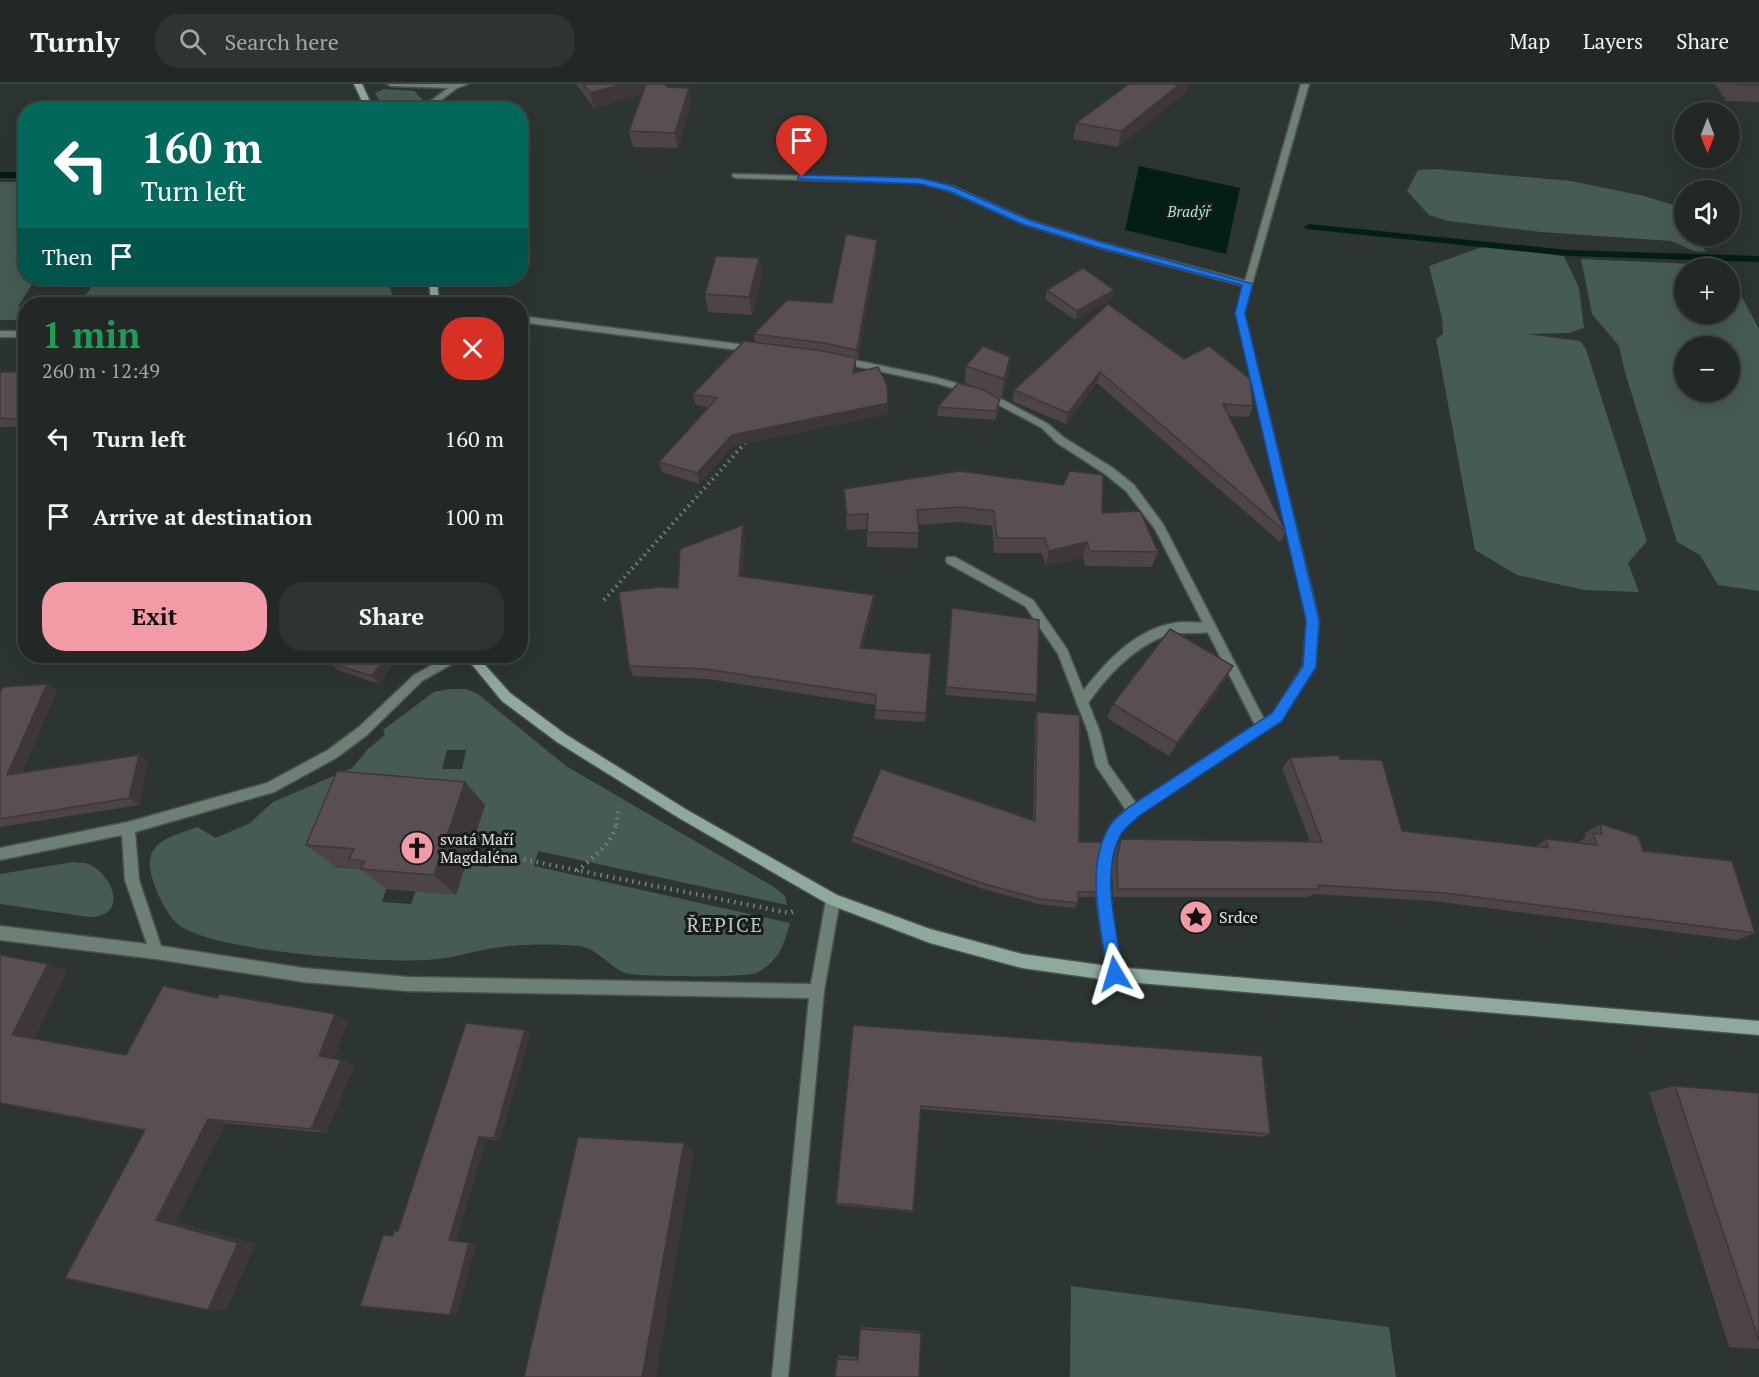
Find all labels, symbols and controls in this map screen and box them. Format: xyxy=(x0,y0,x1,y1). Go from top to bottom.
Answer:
search box xyxy=(155,14,575,68)
text: Turnly xyxy=(30,23,119,60)
icon: search xyxy=(176,25,209,58)
text: Search here xyxy=(224,27,339,56)
text: Map xyxy=(1509,27,1550,55)
text: Layers xyxy=(1583,27,1643,55)
text: Share xyxy=(1676,27,1729,55)
north arrow xyxy=(1674,102,1740,168)
map controls xyxy=(1674,102,1740,402)
pin xyxy=(776,115,827,177)
text: 160 m xyxy=(141,119,262,175)
icon: arrive xyxy=(785,124,818,157)
icon: left xyxy=(42,126,120,204)
text: Turn left xyxy=(141,173,246,209)
button: sound xyxy=(1674,180,1740,246)
water label: Bradýř xyxy=(1166,201,1212,221)
icon: arrive xyxy=(105,240,138,273)
text: Then xyxy=(42,242,93,271)
button: + xyxy=(1674,258,1740,324)
text: 1 min xyxy=(42,311,140,358)
button: close xyxy=(441,317,504,380)
button: − xyxy=(1674,336,1740,402)
text: 260 m · 12:49 xyxy=(42,357,160,384)
icon: left xyxy=(42,422,75,455)
text: Turn left xyxy=(93,424,186,453)
text: 160 m xyxy=(444,424,504,453)
icon: arrive xyxy=(42,500,75,533)
text: Arrive at destination xyxy=(93,502,312,531)
text: 100 m xyxy=(444,502,504,531)
button: Exit xyxy=(42,582,267,651)
button: Share xyxy=(279,582,504,651)
place label: svatá Maří Magdaléna xyxy=(440,828,518,868)
church icon: svatá Maří Magdaléna xyxy=(399,830,435,866)
place icon: Srdce xyxy=(1178,899,1214,935)
place label: Srdce xyxy=(1219,906,1258,928)
district label: ŘEPICE xyxy=(687,911,763,938)
position arrow xyxy=(1083,942,1147,1006)

